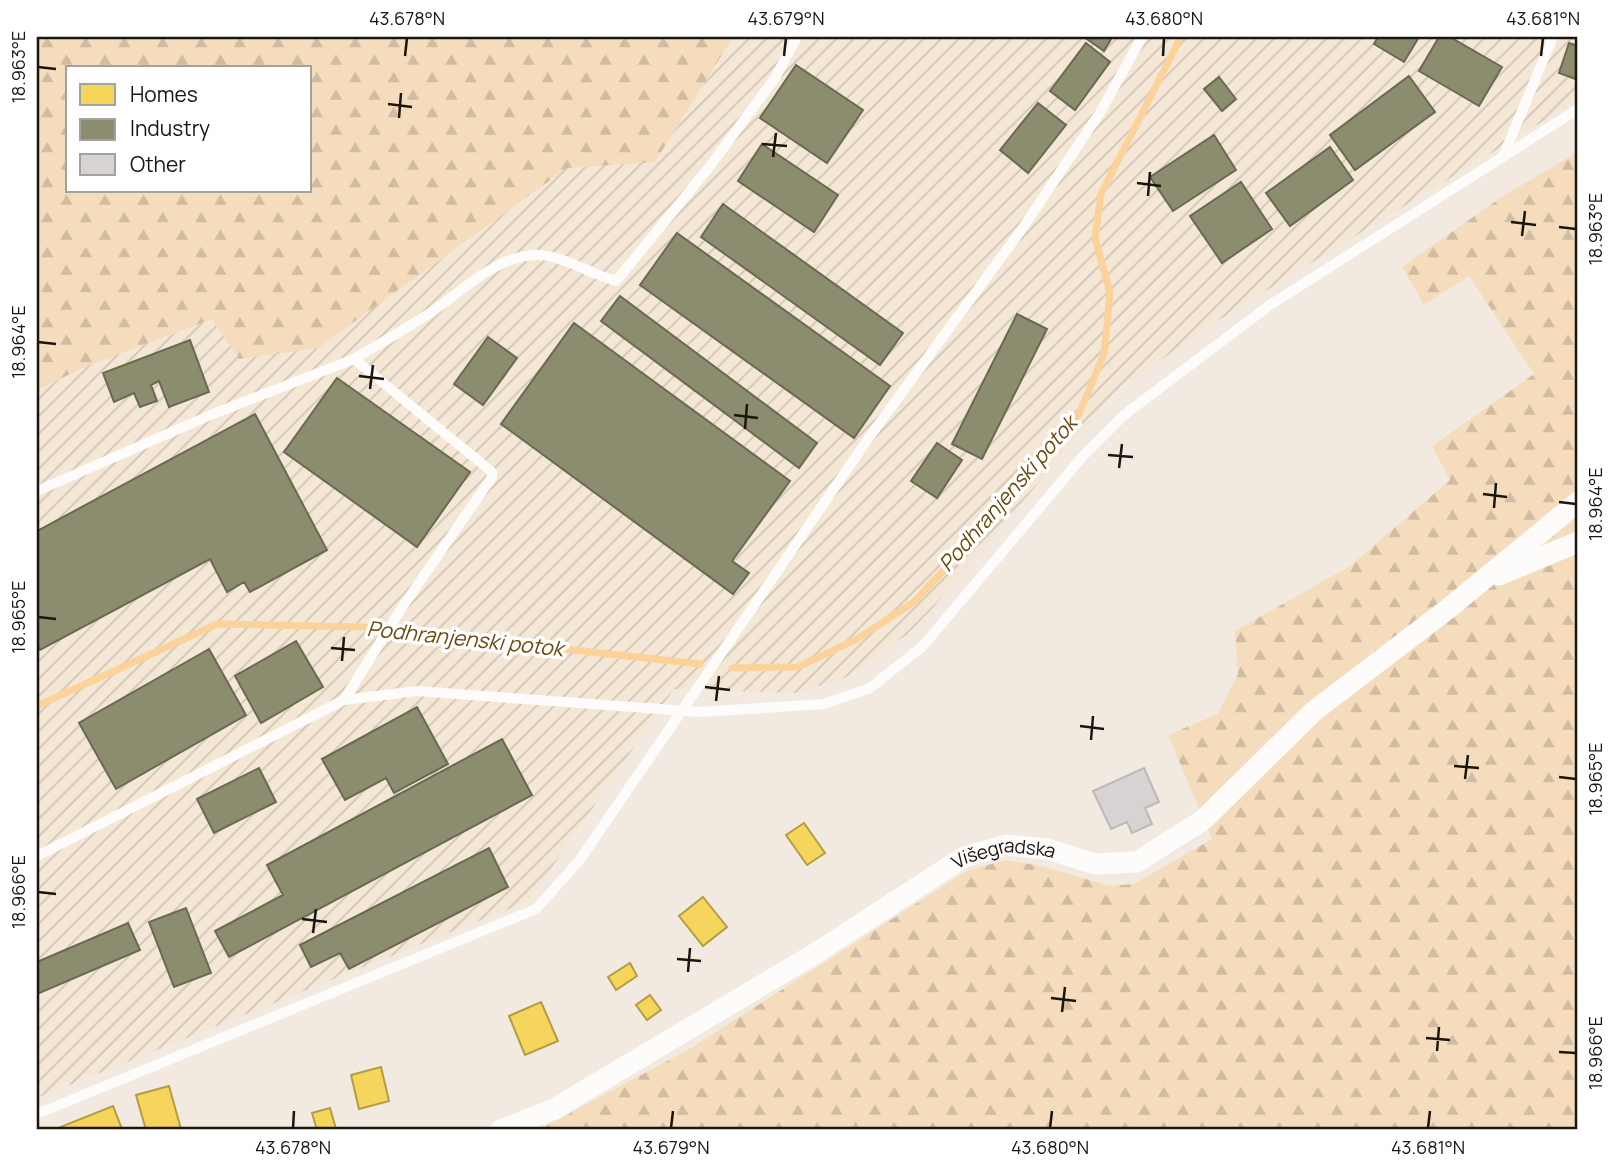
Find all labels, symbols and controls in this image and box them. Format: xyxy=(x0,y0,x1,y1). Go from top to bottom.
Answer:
text: 43.678°N xyxy=(369,6,445,30)
text: 43.679°N xyxy=(748,6,824,30)
text: 43.680°N xyxy=(1125,6,1203,30)
text: 43.681°N xyxy=(1506,6,1580,30)
text: 18.963°E xyxy=(6,31,30,103)
legend xyxy=(66,66,312,192)
text: Homes xyxy=(130,80,198,108)
text: Industry xyxy=(130,114,210,142)
text: Other xyxy=(130,150,186,178)
text: 18.963°E xyxy=(1583,193,1607,265)
text: 18.964°E xyxy=(6,305,30,379)
water label: Podhranjenski potok xyxy=(932,408,1084,577)
text: 18.964°E xyxy=(1583,467,1607,541)
text: 18.965°E xyxy=(6,580,30,654)
water label: Podhranjenski potok xyxy=(366,614,567,663)
text: 18.965°E xyxy=(1583,742,1607,816)
street label: Višegradska xyxy=(946,832,1059,875)
text: 18.966°E xyxy=(6,855,30,929)
text: 18.966°E xyxy=(1583,1016,1607,1090)
text: 43.678°N xyxy=(255,1135,331,1159)
text: 43.679°N xyxy=(633,1135,709,1159)
text: 43.680°N xyxy=(1011,1135,1089,1159)
text: 43.681°N xyxy=(1391,1135,1465,1159)

